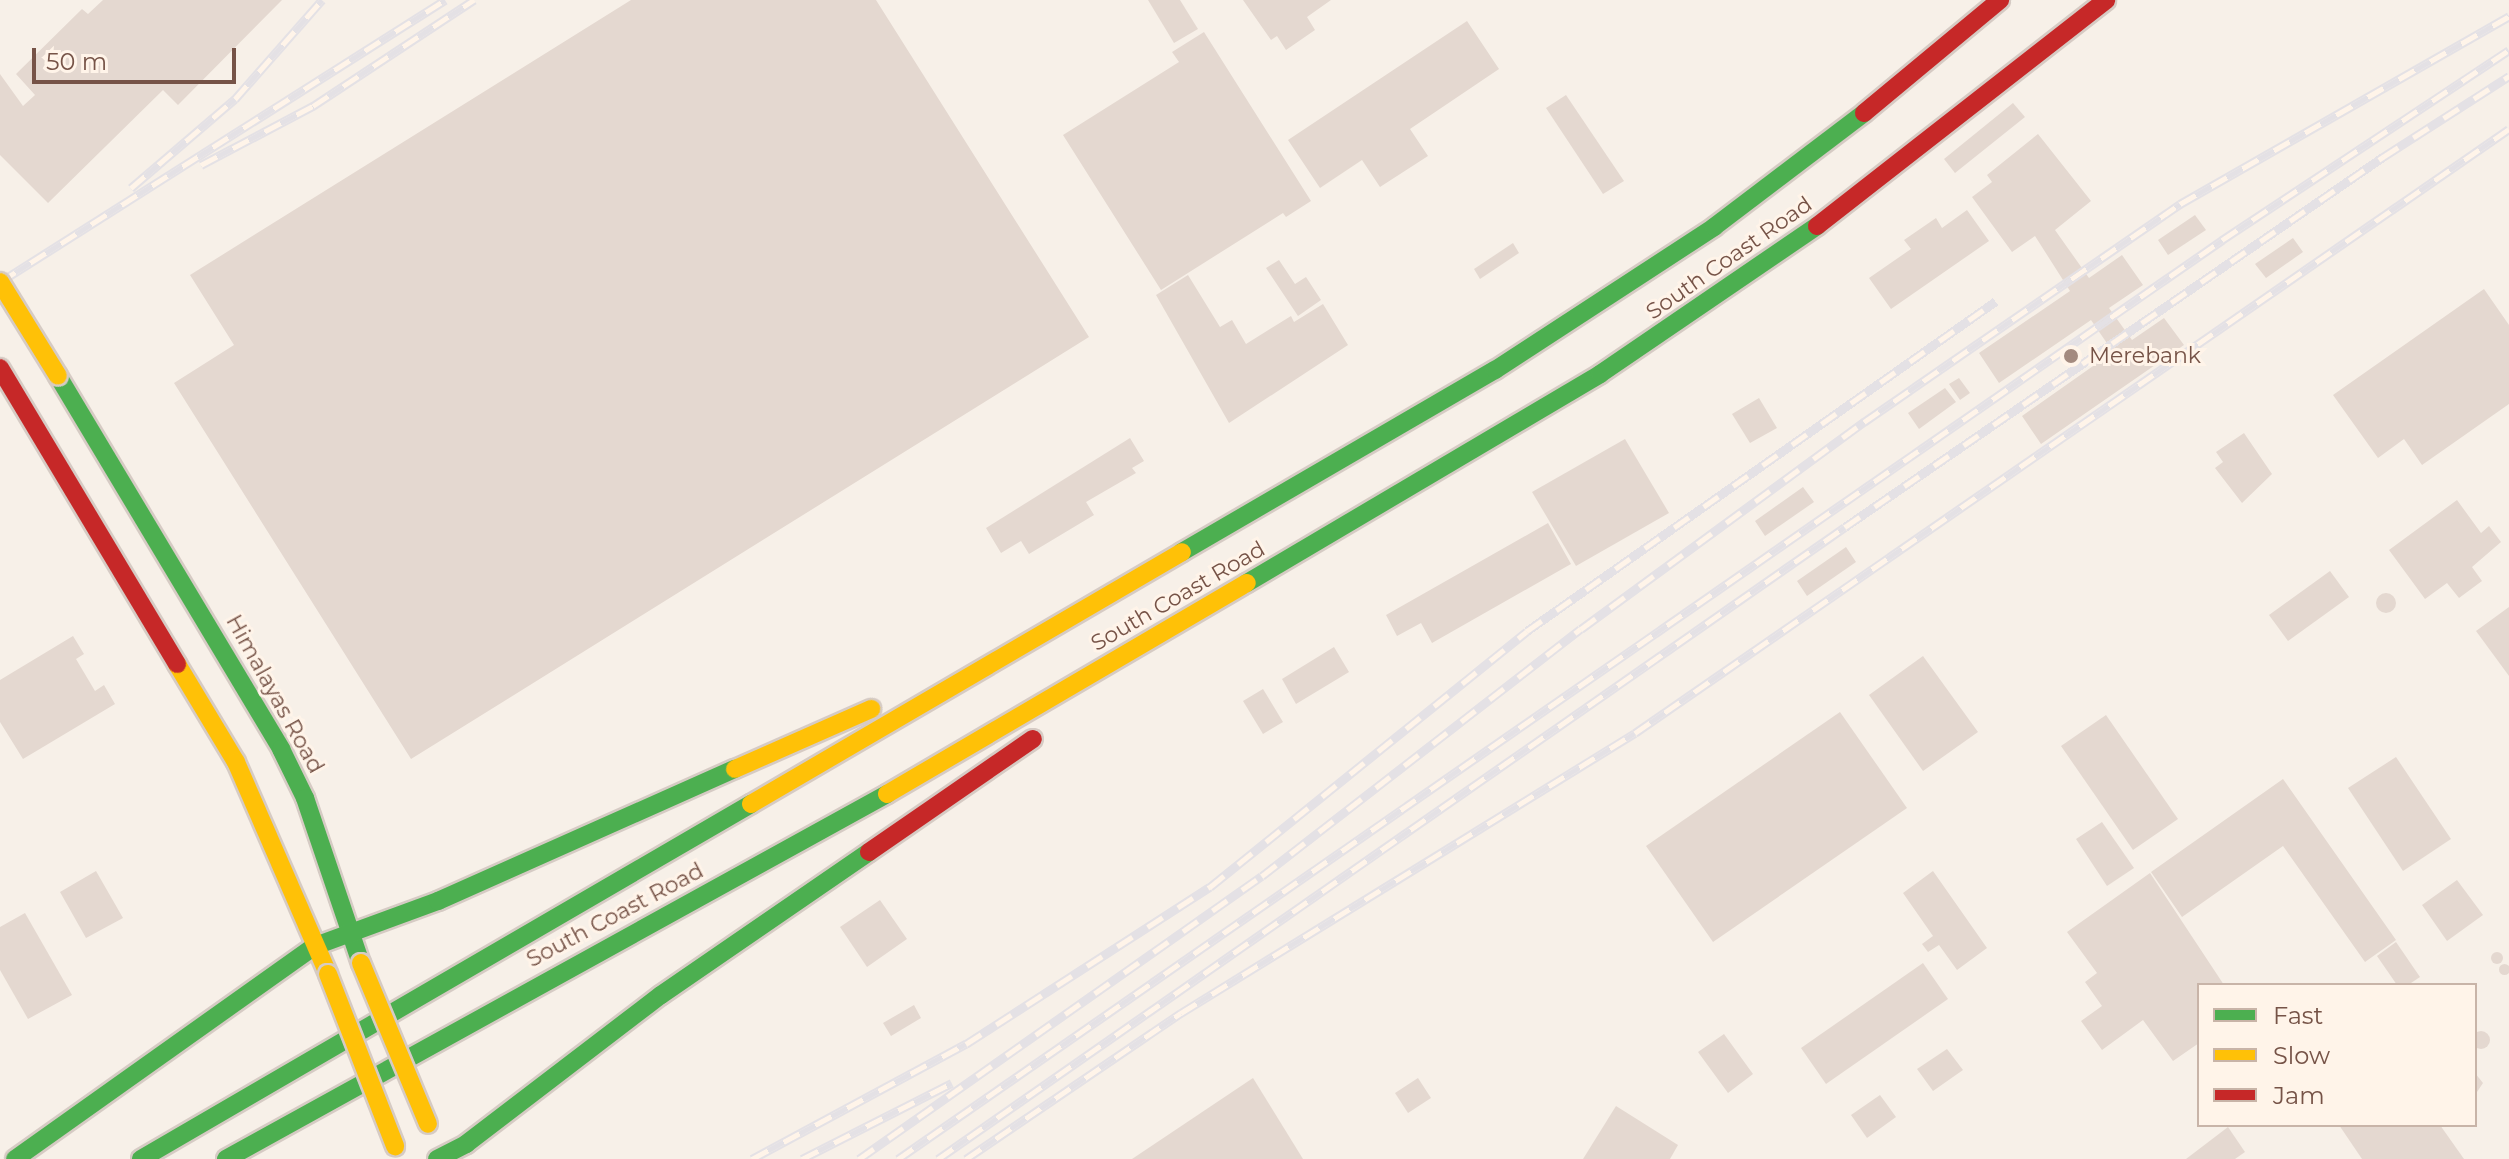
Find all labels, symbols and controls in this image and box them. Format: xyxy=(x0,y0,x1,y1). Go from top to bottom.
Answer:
scale bar xyxy=(36,32,240,82)
text: 50 m xyxy=(46,47,107,76)
street label: South Coast Road xyxy=(1641,191,1817,325)
place label: Merebank xyxy=(2089,343,2201,369)
marker: Merebank xyxy=(2060,345,2082,367)
street label: South Coast Road xyxy=(1086,535,1270,657)
street label: Himalayas Road xyxy=(221,610,329,778)
street label: South Coast Road xyxy=(522,857,708,973)
legend xyxy=(2197,983,2477,1127)
text: Fast xyxy=(2273,1001,2323,1030)
text: Slow xyxy=(2273,1041,2330,1070)
text: Jam xyxy=(2273,1081,2325,1110)

